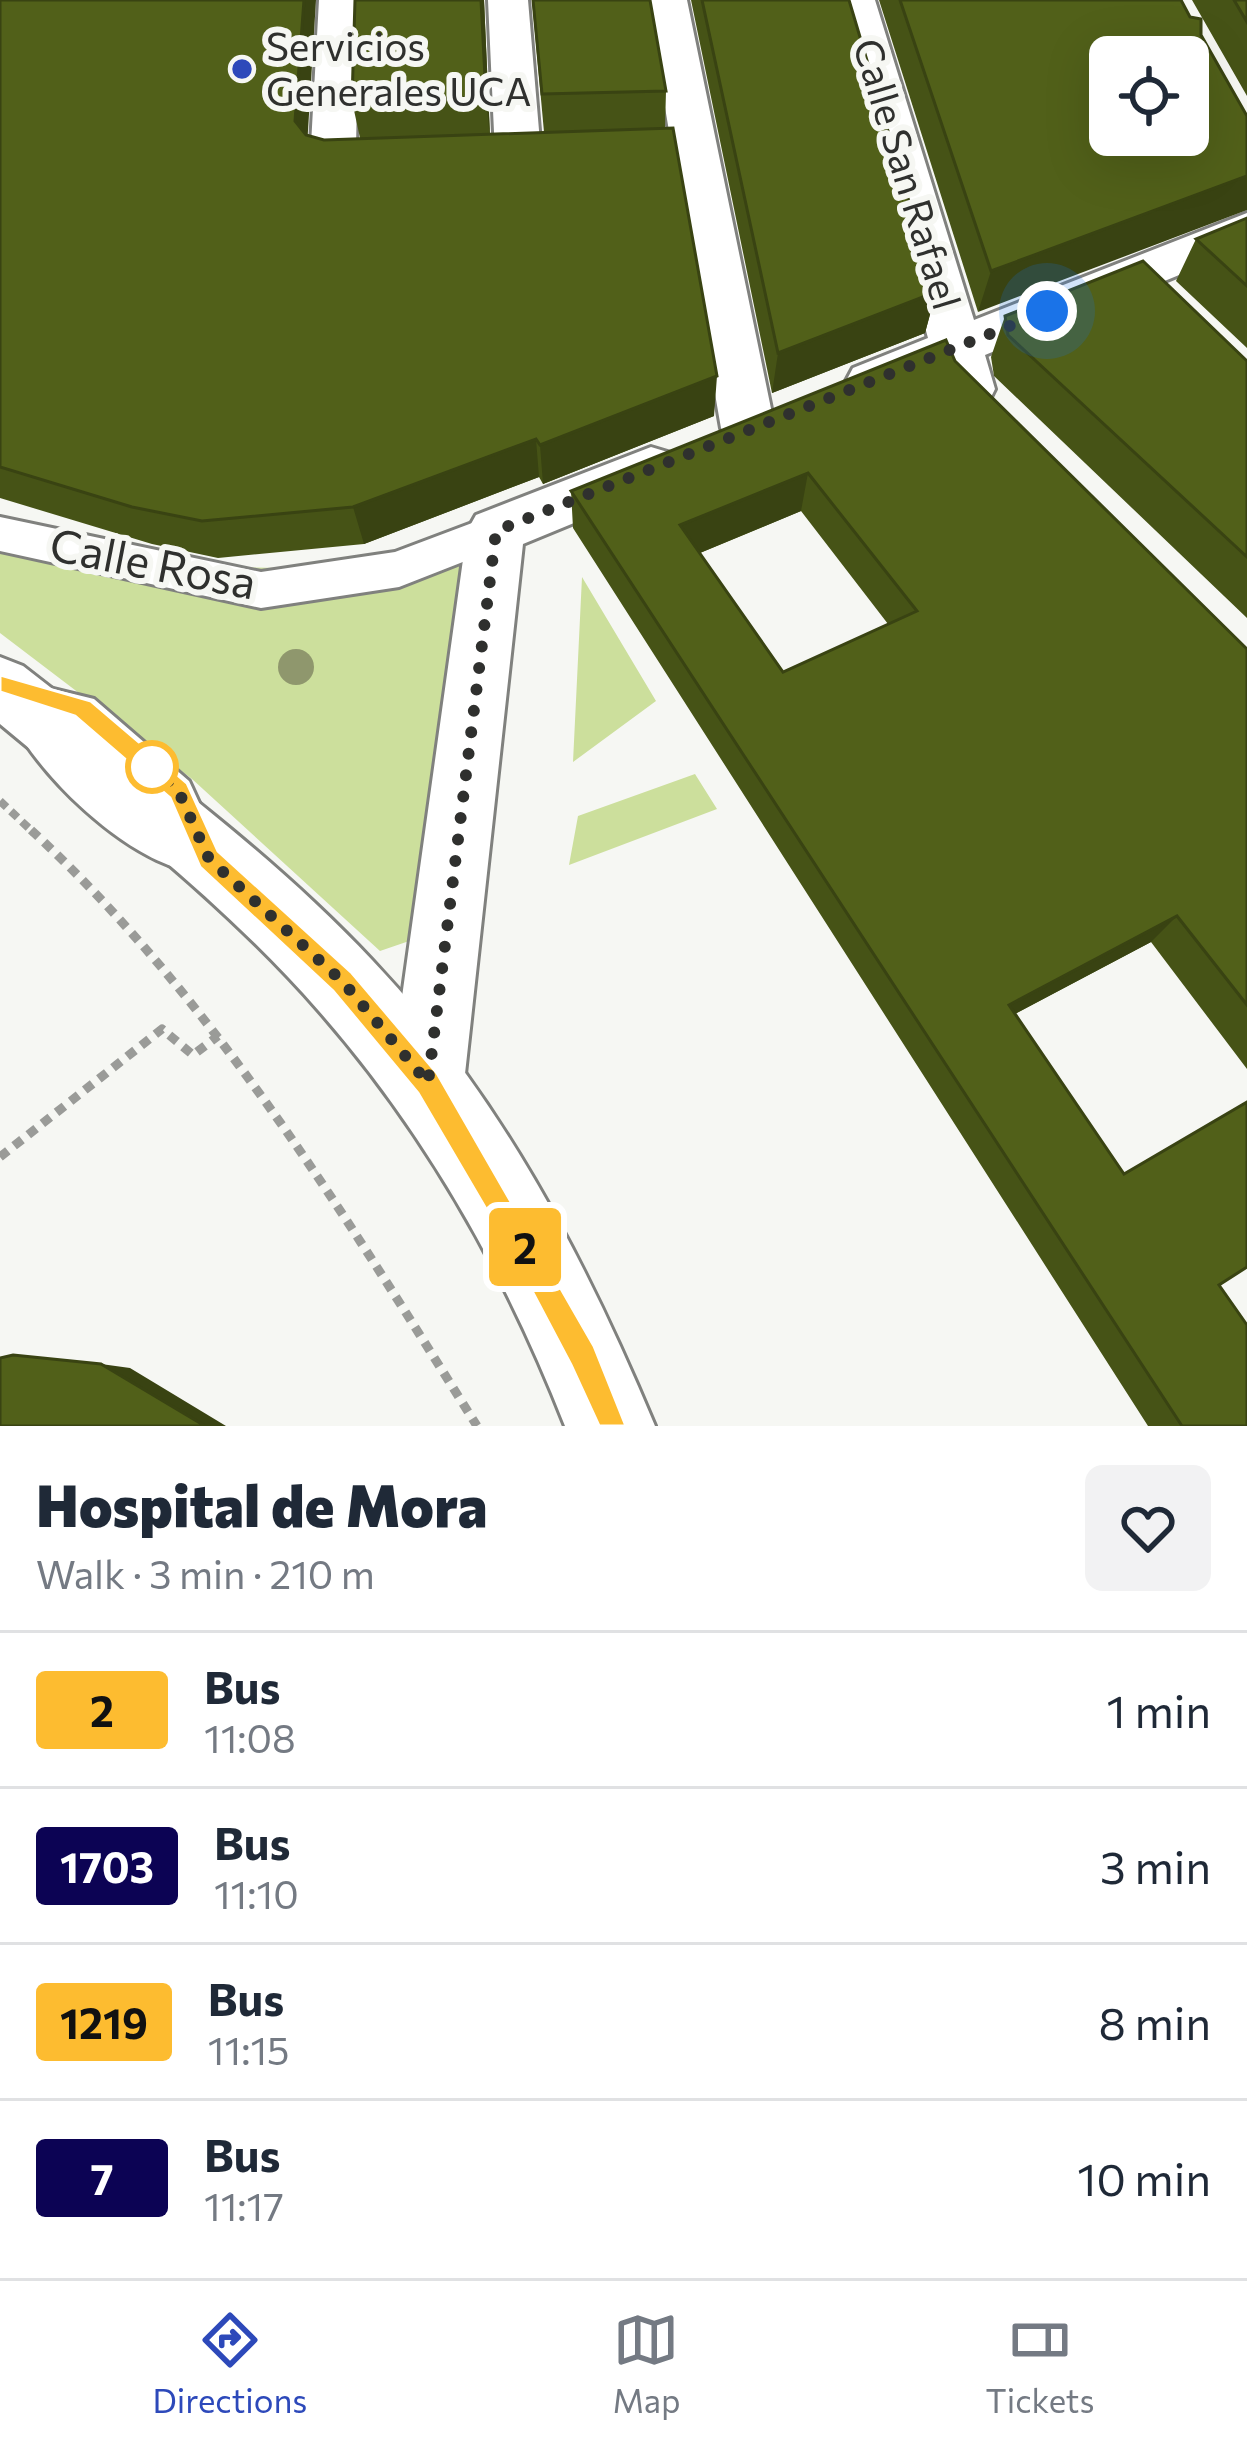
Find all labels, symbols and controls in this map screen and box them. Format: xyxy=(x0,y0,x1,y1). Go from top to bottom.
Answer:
place label: Servicios Generales UCA xyxy=(266,21,531,114)
street label: Calle San Rafael xyxy=(845,32,973,314)
map controls xyxy=(1089,36,1209,156)
button: locate xyxy=(1089,36,1209,156)
marker: Servicios Generales UCA xyxy=(229,56,255,82)
your location xyxy=(1017,281,1077,341)
street label: Calle Rosa xyxy=(46,515,261,608)
unlabelled marker xyxy=(127,742,177,792)
line badge: 2 xyxy=(486,1208,564,1286)
text: 2 xyxy=(513,1221,537,1273)
button: heart xyxy=(1085,1465,1211,1591)
text: Hospital de Mora xyxy=(36,1469,488,1539)
text: Walk · 3 min · 210 m xyxy=(36,1549,375,1597)
text: Bus xyxy=(204,1658,280,1713)
text: 1 min xyxy=(1107,1682,1211,1737)
text: 2 xyxy=(90,1684,114,1736)
text: 11:08 xyxy=(204,1713,296,1761)
text: Bus xyxy=(214,1814,290,1869)
text: 3 min xyxy=(1100,1838,1211,1893)
text: 1703 xyxy=(60,1840,154,1892)
text: 11:10 xyxy=(214,1869,299,1917)
text: Bus xyxy=(208,1970,284,2025)
text: 8 min xyxy=(1098,1994,1211,2049)
text: 1219 xyxy=(60,1996,148,2048)
text: 11:15 xyxy=(208,2025,289,2073)
text: Bus xyxy=(204,2126,280,2181)
text: 10 min xyxy=(1077,2150,1211,2205)
text: 7 xyxy=(90,2152,114,2204)
text: 11:17 xyxy=(204,2181,284,2229)
tab: Directions xyxy=(153,2307,307,2420)
tab: Map xyxy=(612,2307,680,2420)
tab: Tickets xyxy=(986,2307,1094,2420)

